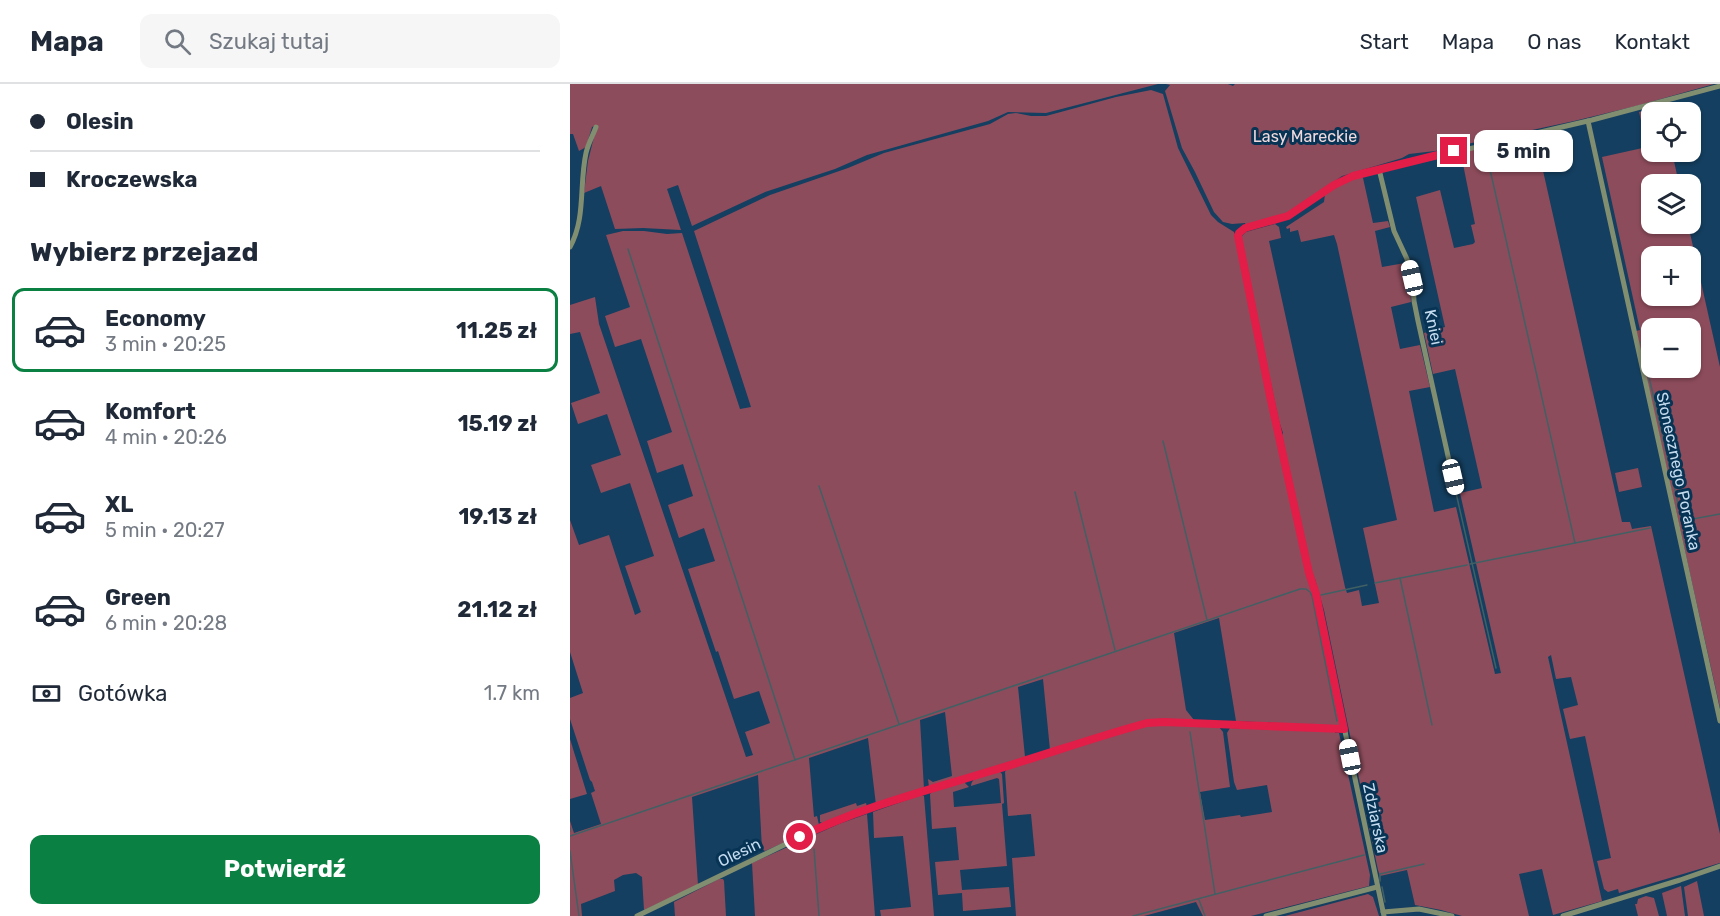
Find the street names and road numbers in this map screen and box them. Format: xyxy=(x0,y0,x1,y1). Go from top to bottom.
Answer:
street label: Kniei xyxy=(1420,308,1447,347)
street label: Słonecznego Poranka xyxy=(1652,390,1705,552)
street label: Zdziarska xyxy=(1359,781,1392,855)
street label: Olesin xyxy=(715,834,764,871)

